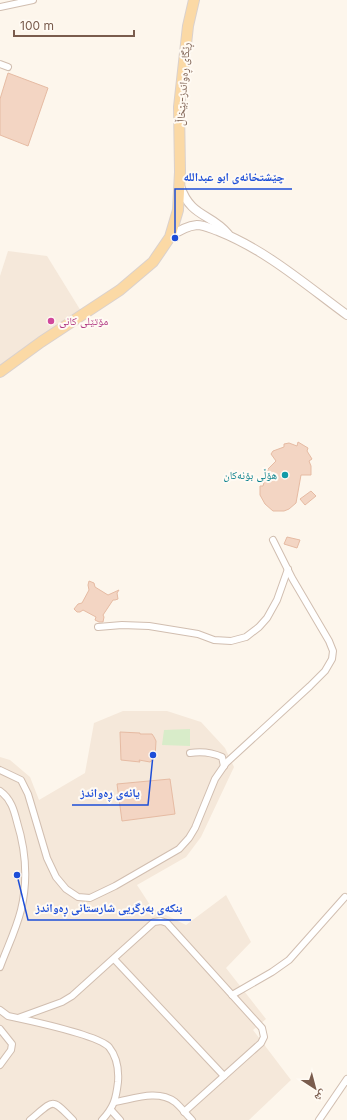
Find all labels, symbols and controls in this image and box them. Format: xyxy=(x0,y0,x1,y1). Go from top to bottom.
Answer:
scale bar xyxy=(14,12,134,38)
text: 100 m xyxy=(20,18,54,33)
street label: ڕێگای ڕەواندز-بێخاڵ xyxy=(173,42,195,126)
callout: چێشتخانەی ابو عبدالله xyxy=(175,165,292,189)
text: چێشتخانەی ابو عبدالله xyxy=(184,169,285,185)
place label: مۆتێلی کانی xyxy=(59,314,108,328)
marker: مۆتێلی کانی xyxy=(46,316,56,326)
place label: هۆڵی بۆنەکان xyxy=(223,468,277,482)
marker: هۆڵی بۆنەکان xyxy=(280,470,290,480)
callout: یانەی ڕەواندز xyxy=(72,781,148,805)
text: یانەی ڕەواندز xyxy=(79,785,140,802)
callout: بنکەی بەرگریی شارستانی ڕەواندز xyxy=(28,896,191,920)
text: بنکەی بەرگریی شارستانی ڕەواندز xyxy=(35,900,182,917)
north arrow xyxy=(295,1068,335,1108)
text: ش xyxy=(311,1086,330,1105)

